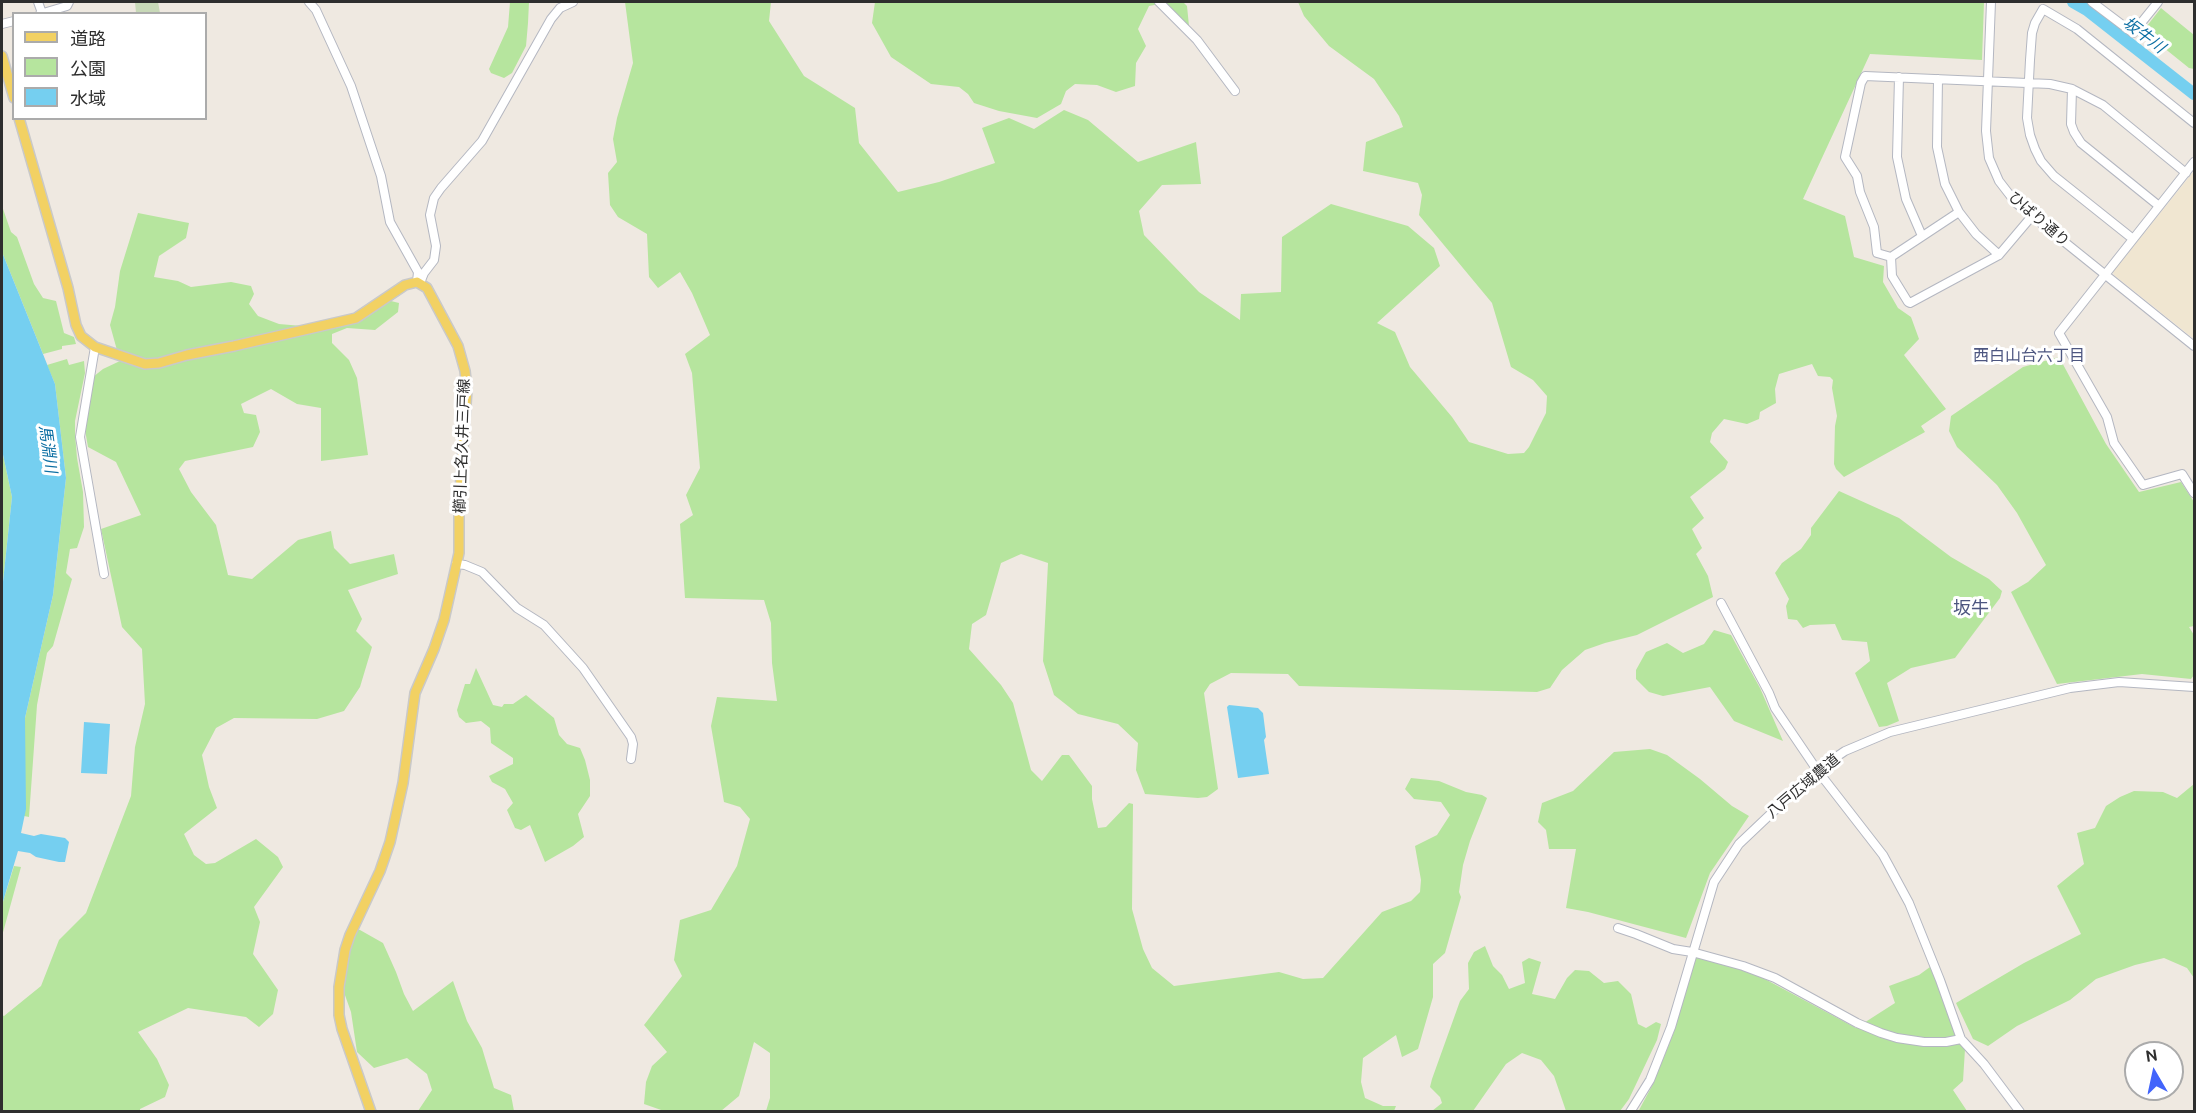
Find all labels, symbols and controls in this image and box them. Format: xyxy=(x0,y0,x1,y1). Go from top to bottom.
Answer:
legend xyxy=(12,12,207,120)
water label: 坂牛川 xyxy=(2119,13,2169,57)
text: 道路 xyxy=(70,28,106,48)
text: 公園 xyxy=(70,58,106,78)
text: 水域 xyxy=(70,88,106,108)
street label: ひばり通り xyxy=(2005,188,2073,250)
district label: 西白山台六丁目 xyxy=(1973,346,2085,366)
street label: 櫛引上名久井三戸線 xyxy=(451,378,473,514)
water label: 馬淵川 xyxy=(35,424,61,474)
district label: 坂牛 xyxy=(1953,597,1989,619)
street label: 八戸広域農道 xyxy=(1763,750,1843,822)
north arrow xyxy=(2124,1041,2184,1101)
text: N xyxy=(2144,1045,2159,1065)

